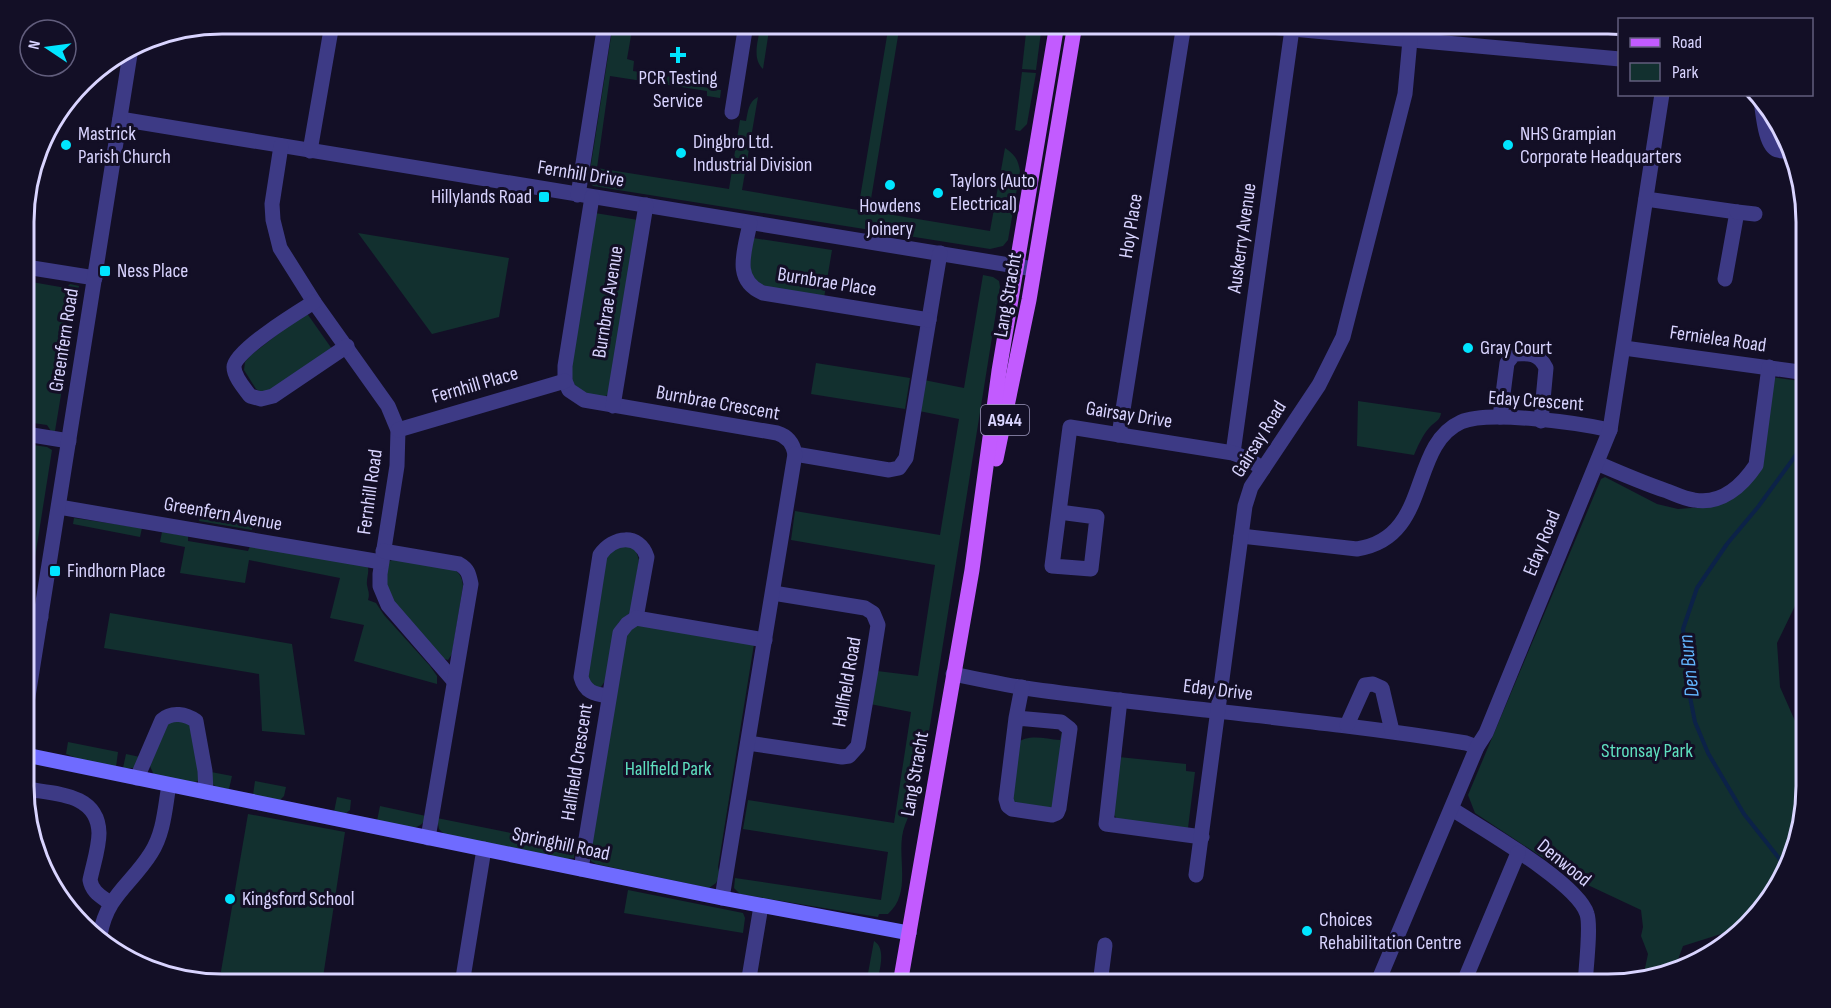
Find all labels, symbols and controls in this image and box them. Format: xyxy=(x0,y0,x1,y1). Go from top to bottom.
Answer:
north arrow xyxy=(18,18,78,78)
legend xyxy=(1618,18,1813,96)
text: Road xyxy=(1672,32,1702,53)
text: N xyxy=(25,39,45,51)
marker: PCR Testing Service xyxy=(669,46,687,64)
text: Park xyxy=(1672,62,1698,83)
place label: PCR Testing Service xyxy=(639,66,717,113)
place label: Mastrick Parish Church xyxy=(78,122,171,169)
place label: NHS Grampian Corporate Headquarters xyxy=(1520,122,1682,169)
place label: Dingbro Ltd. Industrial Division xyxy=(693,130,812,177)
marker: Mastrick Parish Church xyxy=(59,138,73,152)
marker: NHS Grampian Corporate Headquarters xyxy=(1501,138,1515,152)
marker: Dingbro Ltd. Industrial Division xyxy=(674,146,688,160)
street label: Fernhill Drive xyxy=(536,155,626,193)
place label: Taylors (Auto Electrical) xyxy=(950,169,1035,216)
marker: Howdens Joinery xyxy=(883,178,897,192)
street label: Auskerry Avenue xyxy=(1222,181,1262,296)
place label: Hillylands Road xyxy=(431,185,532,209)
marker: Taylors (Auto Electrical) xyxy=(931,186,945,200)
marker: Hillylands Road xyxy=(537,190,551,204)
street label: Hoy Place xyxy=(1114,192,1148,260)
place label: Howdens Joinery xyxy=(859,194,921,241)
street label: Burnbrae Avenue xyxy=(587,244,629,360)
street label: Lang Stracht xyxy=(989,251,1027,339)
place label: Ness Place xyxy=(117,259,188,283)
street label: Burnbrae Place xyxy=(776,262,878,302)
marker: Ness Place xyxy=(98,264,112,278)
street label: Greenfern Road xyxy=(44,287,84,393)
street label: Fernielea Road xyxy=(1668,320,1768,358)
place label: Gray Court xyxy=(1480,336,1552,360)
marker: Gray Court xyxy=(1461,341,1475,355)
street label: Fernhill Place xyxy=(429,361,521,409)
street label: Burnbrae Crescent xyxy=(654,380,782,426)
street label: Eday Crescent xyxy=(1487,386,1585,416)
street label: Gairsay Drive xyxy=(1084,396,1174,434)
street label: Gairsay Road xyxy=(1226,396,1292,482)
road number: A944 xyxy=(981,405,1029,435)
street label: Fernhill Road xyxy=(352,448,388,536)
street label: Greenfern Avenue xyxy=(162,492,284,536)
street label: Eday Road xyxy=(1518,507,1566,579)
place label: Findhorn Place xyxy=(67,559,166,583)
marker: Findhorn Place xyxy=(48,564,62,578)
water label: Den Burn xyxy=(1673,633,1705,699)
street label: Hallfield Road xyxy=(827,635,867,729)
street label: Eday Drive xyxy=(1182,674,1254,706)
street label: Hallfield Crescent xyxy=(556,702,598,822)
street label: Lang Stracht xyxy=(896,730,934,818)
park label: Stronsay Park xyxy=(1601,739,1693,763)
park label: Hallfield Park xyxy=(625,757,712,781)
street label: Springhill Road xyxy=(510,822,612,866)
street label: Denwood xyxy=(1532,834,1596,892)
place label: Kingsford School xyxy=(242,887,355,911)
marker: Kingsford School xyxy=(223,892,237,906)
place label: Choices Rehabilitation Centre xyxy=(1319,908,1462,955)
marker: Choices Rehabilitation Centre xyxy=(1300,924,1314,938)

